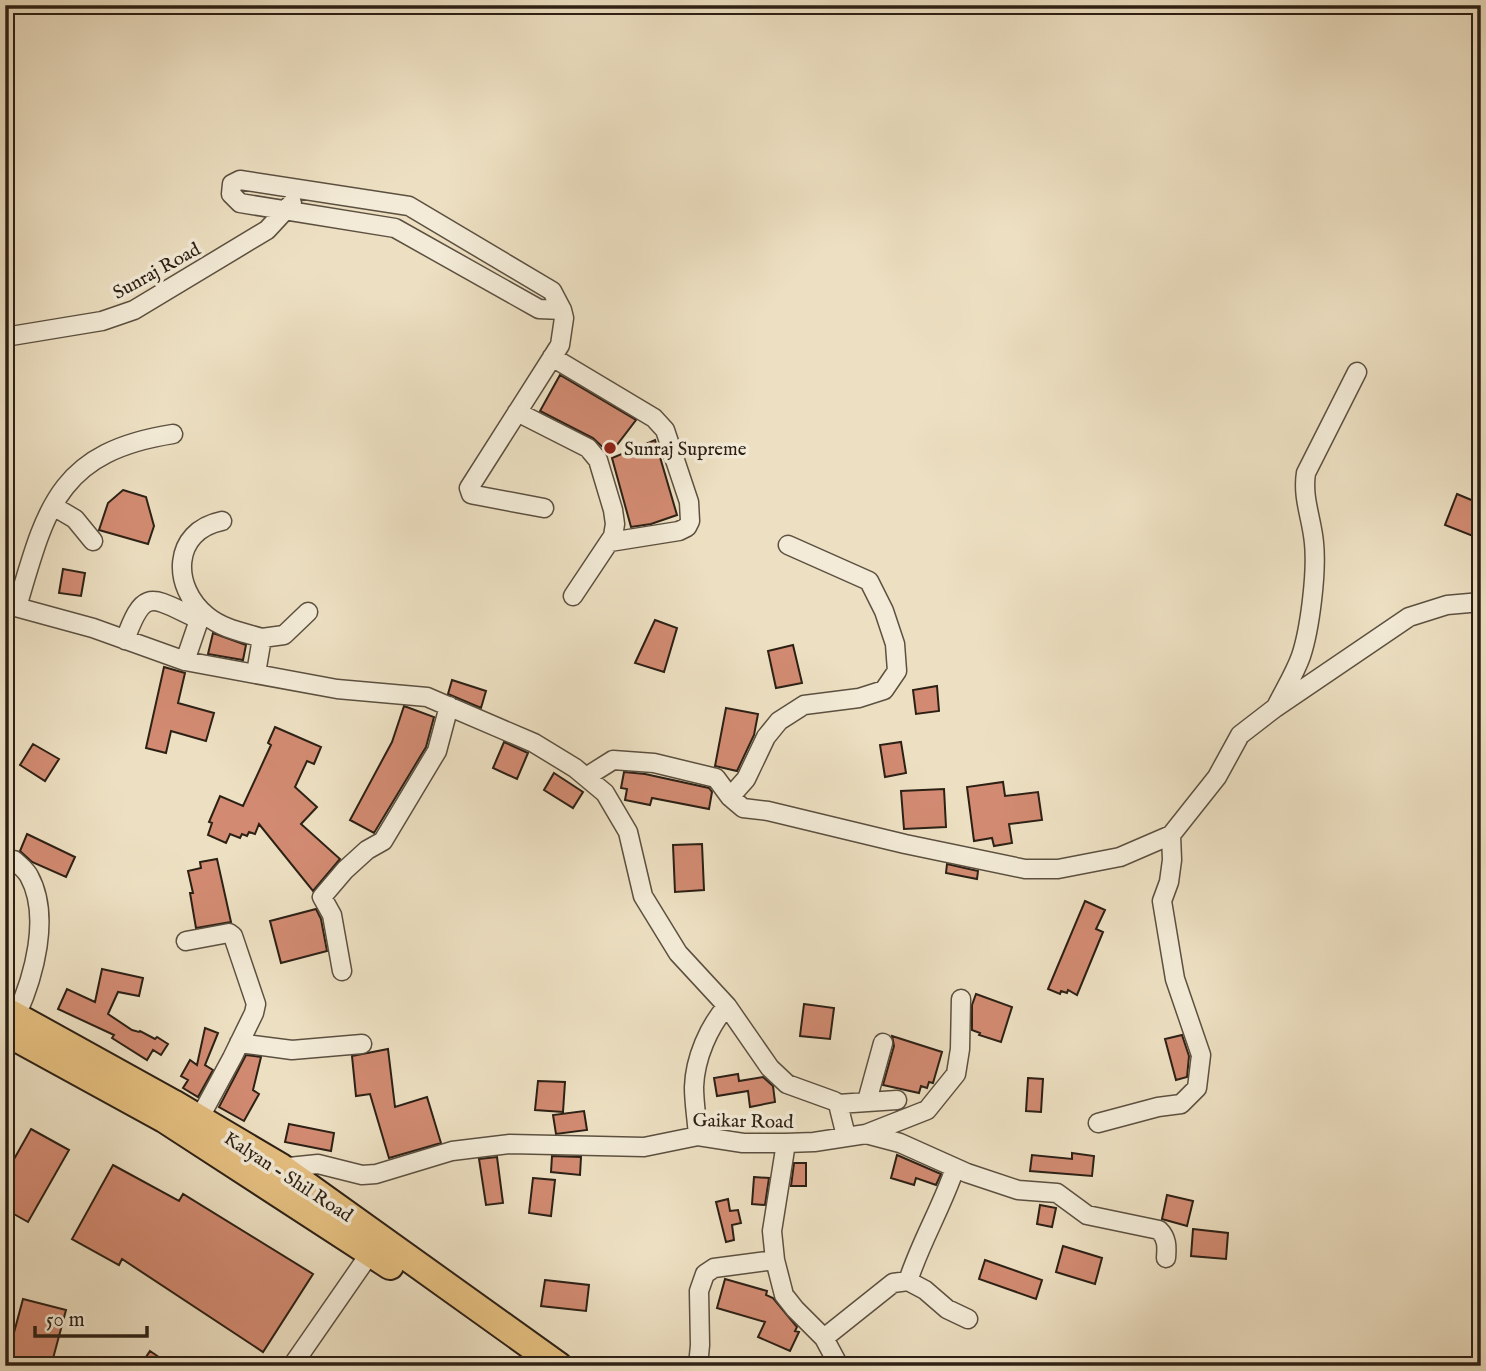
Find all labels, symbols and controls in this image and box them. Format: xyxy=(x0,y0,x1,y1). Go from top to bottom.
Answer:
street label: Sunraj Road xyxy=(109,237,206,306)
place label: Sunraj Supreme xyxy=(624,438,747,462)
marker: Sunraj Supreme xyxy=(602,440,618,456)
street label: Gaikar Road xyxy=(692,1109,794,1135)
street label: Kalyan - Shil Road xyxy=(219,1127,358,1229)
scale bar xyxy=(35,1294,147,1338)
text: 50 m xyxy=(46,1307,85,1334)

